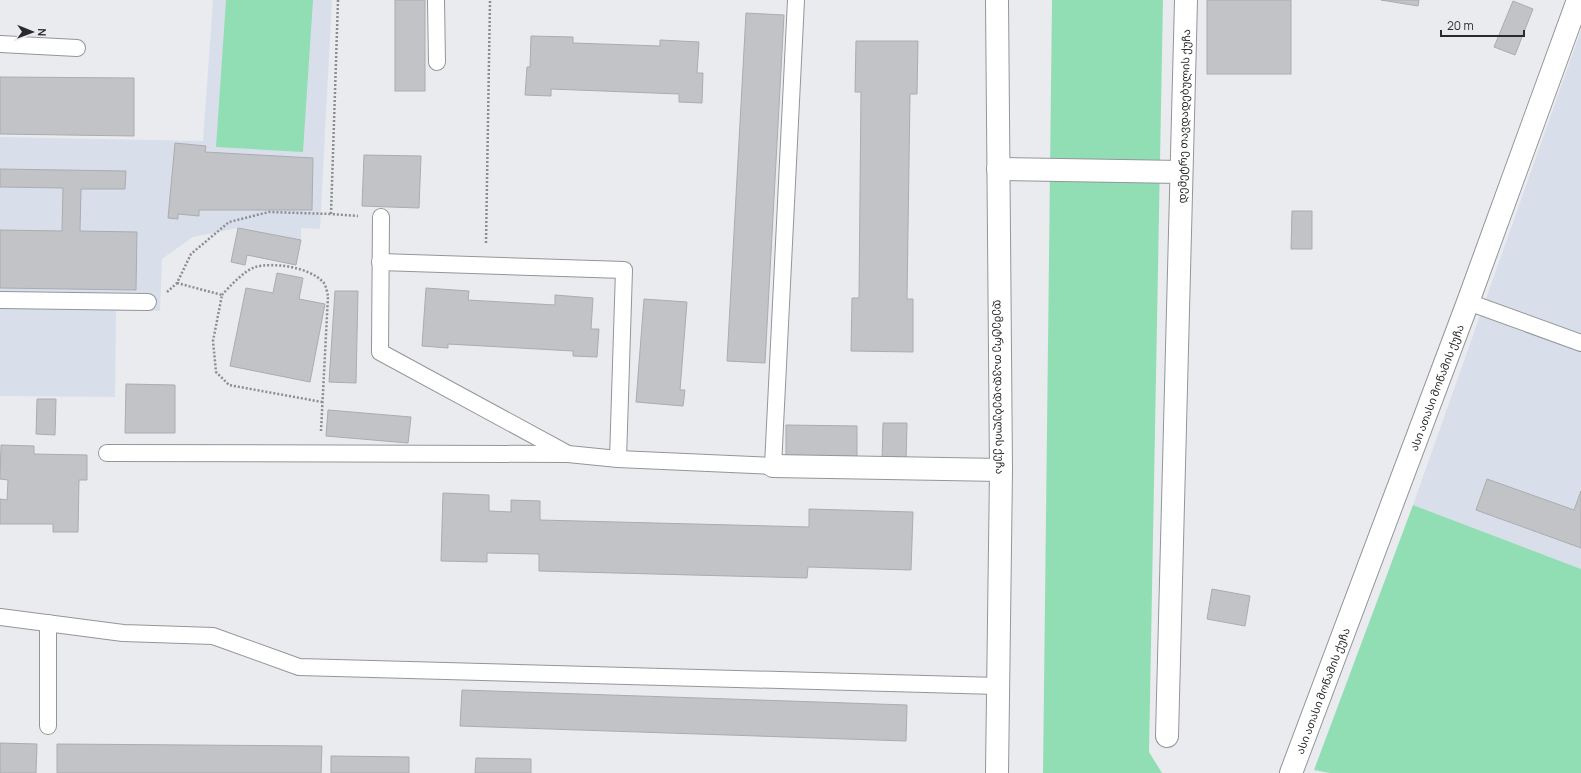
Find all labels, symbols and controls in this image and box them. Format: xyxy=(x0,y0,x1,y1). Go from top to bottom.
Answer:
north arrow xyxy=(12,12,52,52)
scale bar xyxy=(1441,12,1524,38)
text: 20 m xyxy=(1447,17,1474,34)
text: N xyxy=(35,28,50,36)
street label: დემეტრე თავდადებულის ქუჩა xyxy=(1173,29,1193,204)
street label: დემეტრე თავდადებულის ქუჩა xyxy=(992,300,1009,474)
street label: ასი ათასი მოწამის ქუჩა xyxy=(1405,322,1467,453)
street label: ასი ათასი მოწამის ქუჩა xyxy=(1291,625,1353,756)

